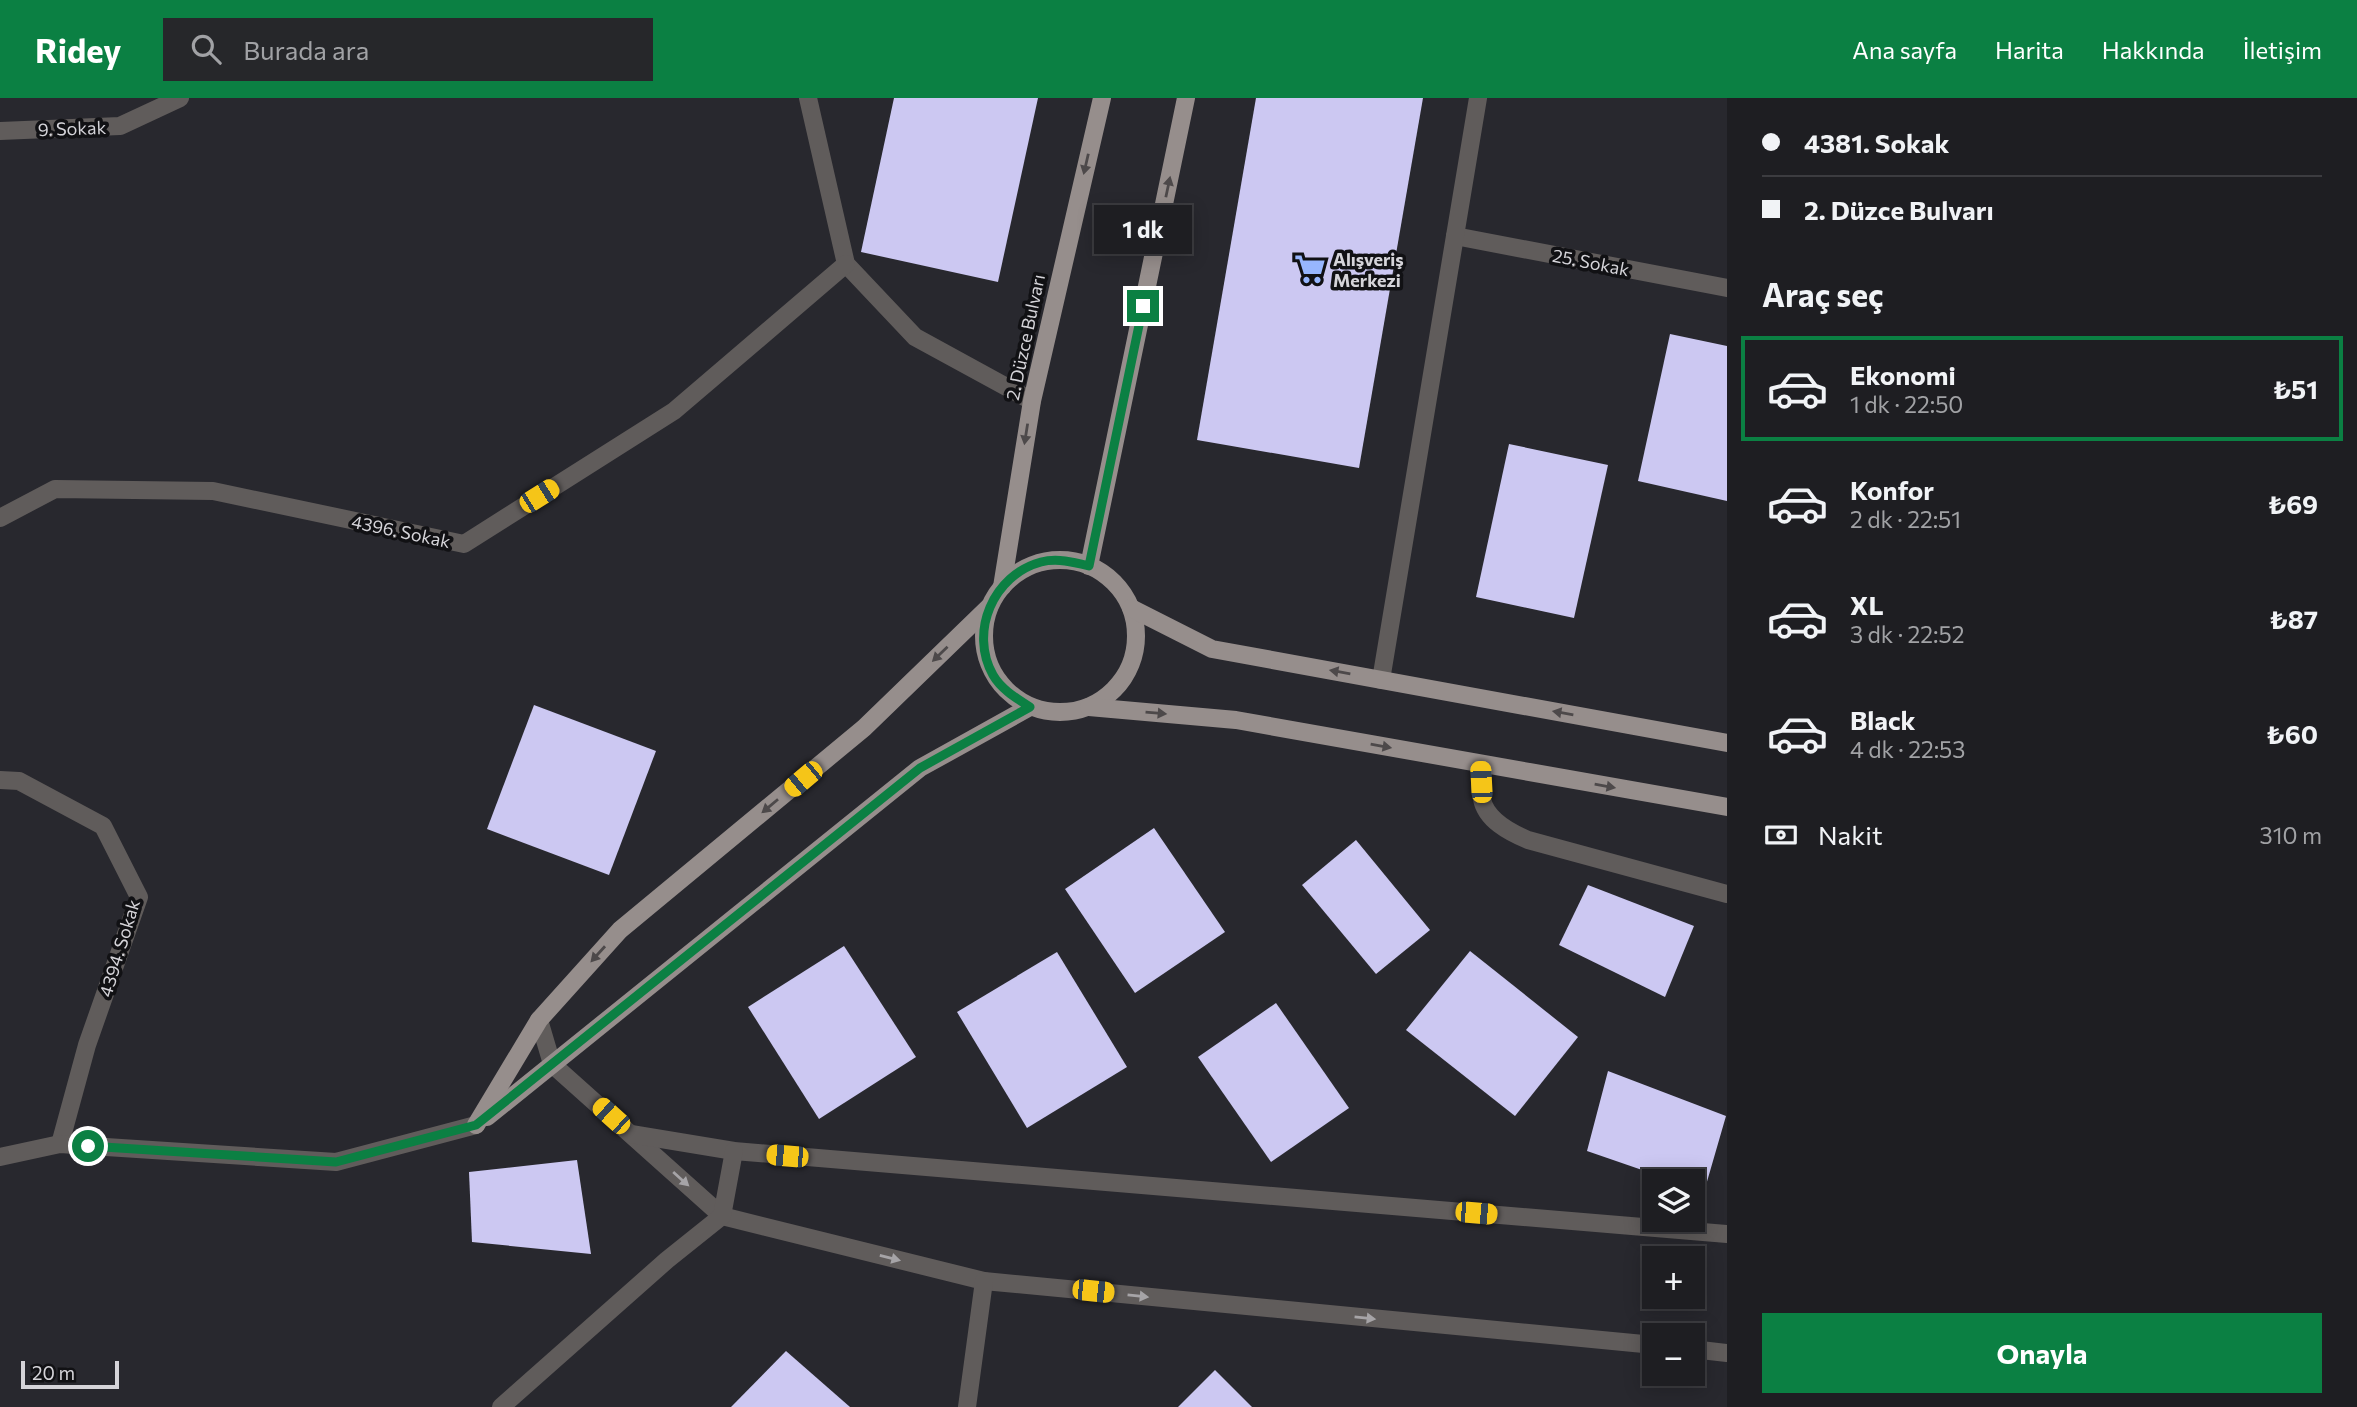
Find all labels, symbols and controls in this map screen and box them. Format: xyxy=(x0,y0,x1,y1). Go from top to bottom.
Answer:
search box xyxy=(163,18,653,81)
text: Ridey xyxy=(35,29,121,70)
icon: search xyxy=(187,30,225,68)
text: Burada ara xyxy=(243,34,369,65)
text: Ana sayfa xyxy=(1852,35,1957,64)
text: Harita xyxy=(1995,35,2064,64)
text: Hakkında xyxy=(2102,35,2205,64)
text: İletişim xyxy=(2243,35,2322,64)
street label: 9. Sokak xyxy=(37,116,107,140)
text: 4381. Sokak xyxy=(1804,127,1949,158)
one-way arrow xyxy=(1081,154,1092,176)
one-way arrow xyxy=(1162,176,1173,198)
text: 2. Düzce Bulvarı xyxy=(1804,194,1994,225)
callout: 1 dk xyxy=(1094,204,1192,254)
text: 1 dk xyxy=(1122,215,1164,243)
street label: 25. Sokak xyxy=(1551,244,1632,280)
place label: Alışveriş Merkezi xyxy=(1333,248,1404,291)
supermarket icon: Alışveriş Merkezi xyxy=(1293,252,1327,286)
street label: 2. Düzce Bulvarı xyxy=(1001,272,1049,402)
text: Araç seç xyxy=(1762,274,1884,314)
route end xyxy=(1127,290,1159,322)
icon: car xyxy=(1766,357,1829,420)
text: Ekonomi xyxy=(1850,359,1956,390)
text: ₺51 xyxy=(2273,373,2318,404)
text: 1 dk · 22:50 xyxy=(1850,390,1963,418)
one-way arrow xyxy=(1020,423,1031,445)
icon: car xyxy=(1766,472,1829,535)
text: Konfor xyxy=(1850,474,1934,505)
car xyxy=(516,476,563,516)
text: ₺69 xyxy=(2268,488,2318,519)
text: 2 dk · 22:51 xyxy=(1850,505,1961,533)
street label: 4396. Sokak xyxy=(350,510,453,552)
icon: car xyxy=(1766,587,1829,650)
text: XL xyxy=(1850,589,1884,620)
text: ₺87 xyxy=(2269,603,2318,634)
text: 3 dk · 22:52 xyxy=(1850,620,1964,648)
one-way arrow xyxy=(932,646,949,662)
one-way arrow xyxy=(1329,666,1351,677)
icon: car xyxy=(1766,702,1829,765)
text: Black xyxy=(1850,704,1916,735)
one-way arrow xyxy=(1552,707,1574,718)
one-way arrow xyxy=(1146,708,1168,719)
text: ₺60 xyxy=(2266,718,2318,749)
text: 4 dk · 22:53 xyxy=(1850,735,1965,763)
one-way arrow xyxy=(1370,741,1392,752)
car xyxy=(781,757,826,801)
car xyxy=(1470,760,1493,804)
one-way arrow xyxy=(1595,780,1617,791)
one-way arrow xyxy=(762,798,780,813)
icon: cash xyxy=(1762,816,1800,854)
text: Nakit xyxy=(1818,819,1883,850)
text: 310 m xyxy=(2260,821,2322,849)
street label: 4394. Sokak xyxy=(94,896,144,999)
one-way arrow xyxy=(590,945,606,963)
car xyxy=(589,1094,634,1138)
route start xyxy=(72,1130,104,1162)
car xyxy=(766,1144,809,1168)
map controls xyxy=(1642,1169,1705,1386)
button: layers xyxy=(1642,1169,1705,1232)
one-way arrow xyxy=(673,1171,690,1187)
car xyxy=(1455,1201,1498,1225)
button: + xyxy=(1642,1246,1705,1309)
one-way arrow xyxy=(879,1252,901,1263)
car xyxy=(1072,1278,1115,1304)
one-way arrow xyxy=(1127,1291,1149,1302)
one-way arrow xyxy=(1354,1312,1376,1323)
button: Onayla xyxy=(1762,1313,2322,1393)
button: − xyxy=(1642,1323,1705,1386)
scale bar xyxy=(21,1358,119,1390)
text: 20 m xyxy=(32,1361,75,1384)

